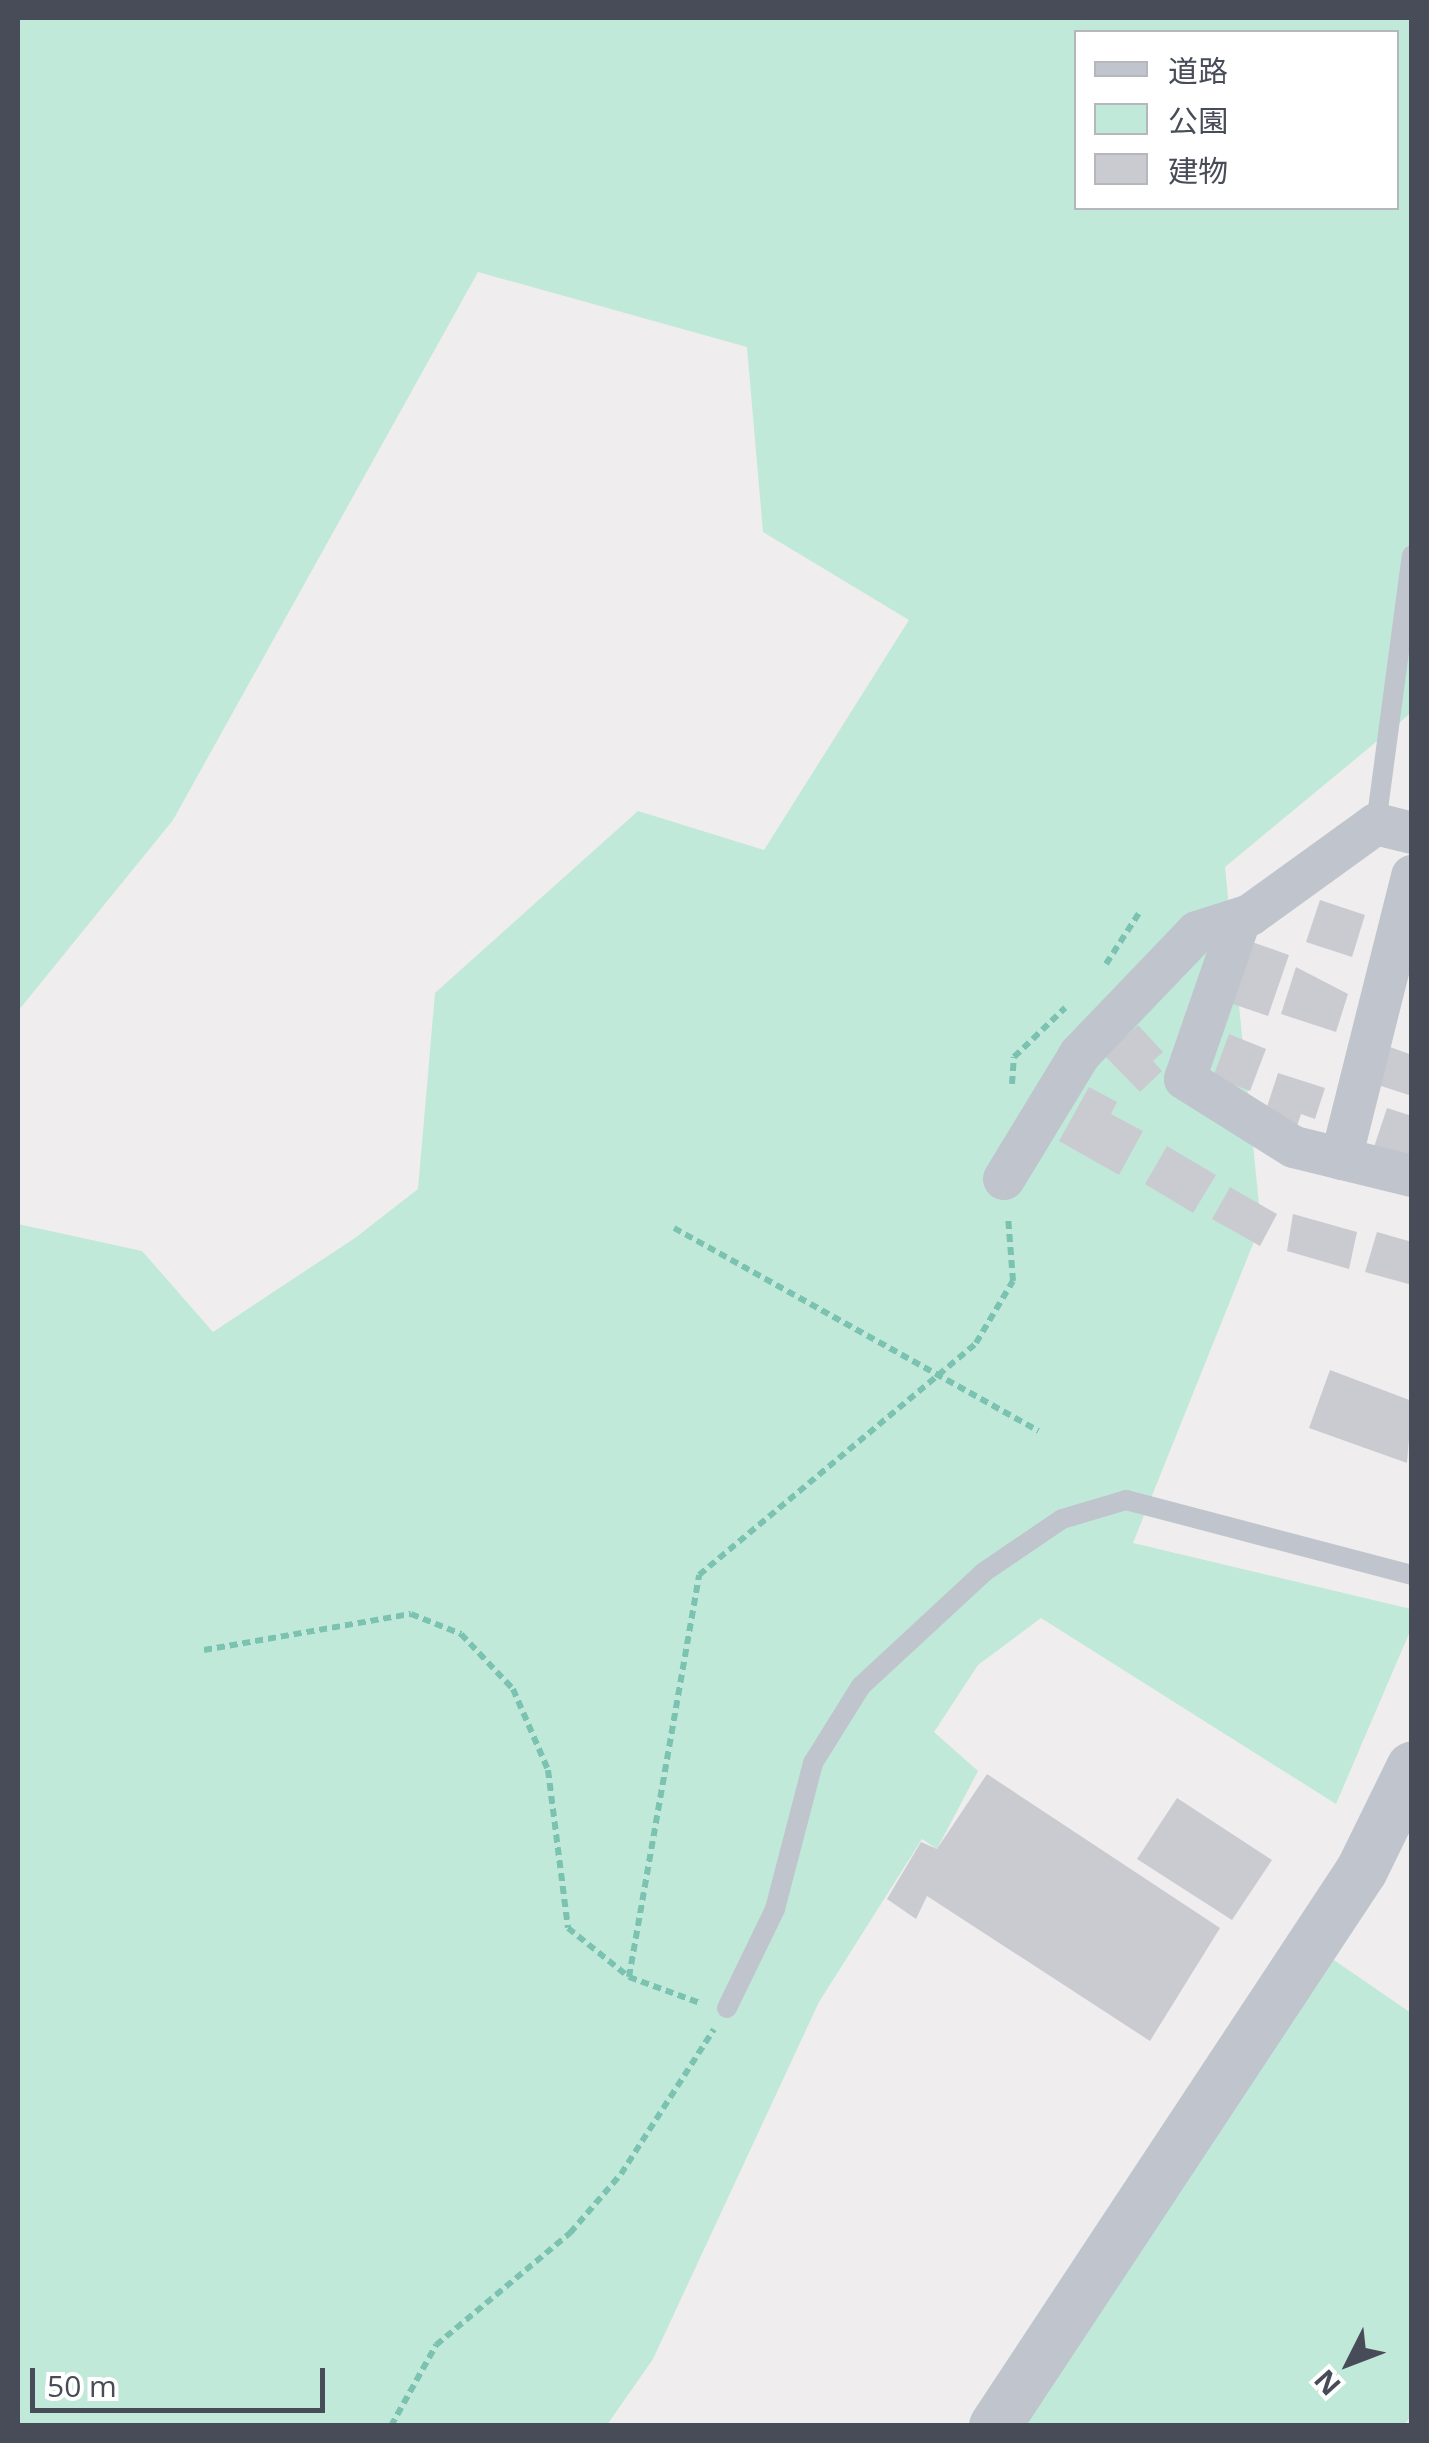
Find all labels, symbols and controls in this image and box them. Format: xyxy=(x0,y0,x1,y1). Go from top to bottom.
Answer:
legend xyxy=(1074,30,1399,210)
text: 道路 xyxy=(1168,50,1228,91)
text: 公園 xyxy=(1168,100,1228,141)
text: 建物 xyxy=(1168,150,1228,191)
north arrow xyxy=(1299,2313,1399,2413)
scale bar xyxy=(35,2348,330,2410)
text: N xyxy=(1305,2362,1348,2404)
text: 50 m xyxy=(47,2365,117,2406)

